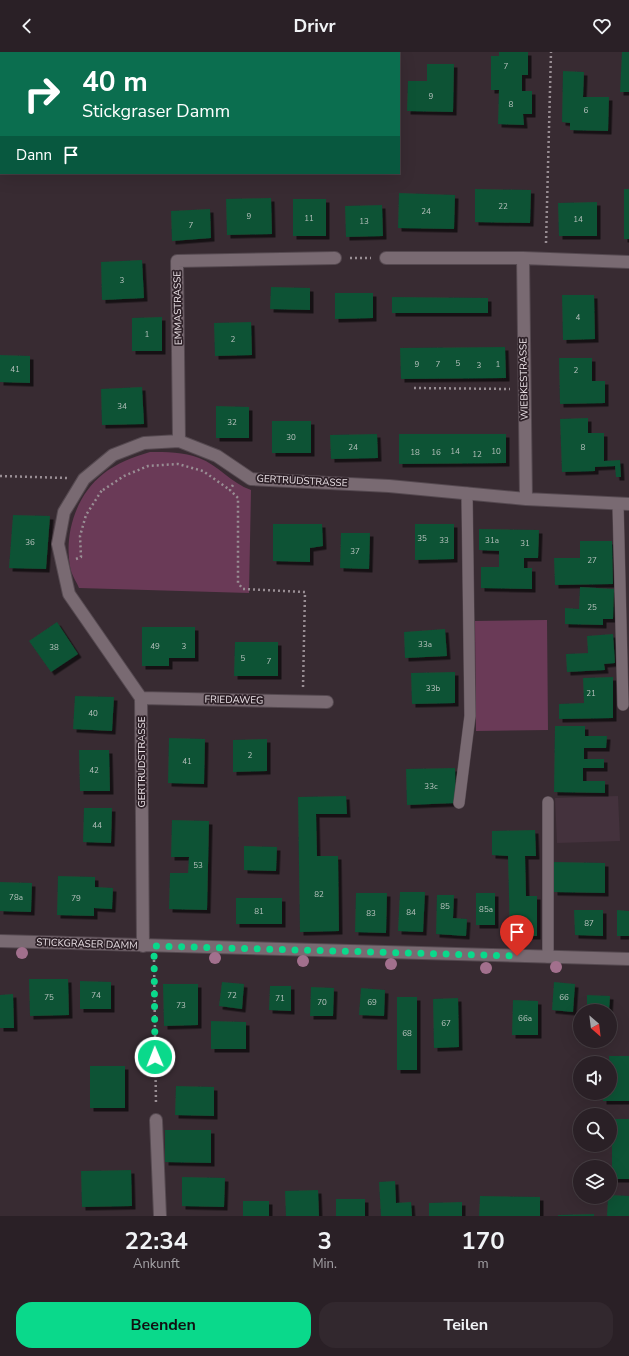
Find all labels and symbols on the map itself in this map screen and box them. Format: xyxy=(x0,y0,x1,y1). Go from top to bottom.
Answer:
house number: 7 xyxy=(504,61,509,72)
house number: 9 xyxy=(429,91,434,102)
house number: 8 xyxy=(509,99,514,110)
house number: 6 xyxy=(584,105,589,116)
house number: 22 xyxy=(498,201,508,212)
house number: 24 xyxy=(421,206,431,217)
house number: 9 xyxy=(247,211,252,222)
house number: 11 xyxy=(304,213,314,224)
house number: 14 xyxy=(573,214,583,225)
house number: 13 xyxy=(359,216,369,227)
house number: 7 xyxy=(189,220,194,231)
street label: EMMASTRASSE xyxy=(170,271,186,345)
house number: 3 xyxy=(120,275,125,286)
house number: 4 xyxy=(576,312,581,323)
house number: 1 xyxy=(145,329,150,340)
house number: 2 xyxy=(231,334,236,345)
street label: WIEBKESTRASSE xyxy=(516,338,532,420)
house number: 5 xyxy=(456,358,461,369)
house number: 9 xyxy=(415,359,420,370)
house number: 7 xyxy=(436,359,441,370)
house number: 1 xyxy=(496,359,501,370)
house number: 3 xyxy=(477,360,482,371)
house number: 41 xyxy=(10,364,20,375)
house number: 2 xyxy=(574,365,579,376)
house number: 34 xyxy=(117,401,127,412)
house number: 32 xyxy=(227,417,237,428)
house number: 30 xyxy=(286,432,296,443)
house number: 24 xyxy=(348,442,358,453)
house number: 8 xyxy=(581,442,586,453)
house number: 14 xyxy=(450,446,460,457)
house number: 10 xyxy=(491,446,501,457)
house number: 18 xyxy=(410,447,420,458)
house number: 16 xyxy=(431,447,441,458)
house number: 12 xyxy=(472,449,482,460)
street label: GERTRUDSTRASSE xyxy=(256,472,348,490)
house number: 35 xyxy=(417,533,427,544)
house number: 33 xyxy=(439,535,449,546)
house number: 31a xyxy=(485,535,499,546)
house number: 36 xyxy=(25,537,35,548)
house number: 31 xyxy=(520,538,530,549)
house number: 37 xyxy=(350,546,360,557)
house number: 27 xyxy=(587,555,597,566)
house number: 25 xyxy=(587,602,597,613)
house number: 33a xyxy=(418,639,432,650)
house number: 49 xyxy=(150,641,160,652)
house number: 3 xyxy=(182,641,187,652)
house number: 38 xyxy=(49,642,59,653)
house number: 5 xyxy=(241,653,246,664)
house number: 7 xyxy=(267,656,272,667)
house number: 33b xyxy=(426,683,440,694)
house number: 21 xyxy=(586,688,596,699)
street label: FRIEDAWEG xyxy=(205,692,263,708)
house number: 40 xyxy=(88,708,98,719)
street label: GERTRUDSTRASSE xyxy=(135,716,149,807)
house number: 2 xyxy=(248,750,253,761)
house number: 41 xyxy=(182,756,192,767)
house number: 42 xyxy=(89,765,99,776)
house number: 33c xyxy=(424,781,438,792)
house number: 44 xyxy=(92,820,102,831)
house number: 53 xyxy=(193,860,203,871)
house number: 82 xyxy=(314,889,324,900)
house number: 78a xyxy=(9,892,23,903)
house number: 79 xyxy=(71,893,81,904)
house number: 85 xyxy=(440,901,450,912)
house number: 85a xyxy=(479,904,493,915)
house number: 81 xyxy=(254,906,264,917)
house number: 84 xyxy=(406,907,416,918)
house number: 83 xyxy=(366,908,376,919)
pin xyxy=(500,915,534,956)
house number: 87 xyxy=(584,918,594,929)
street label: STICKGRASER DAMM xyxy=(36,935,138,953)
house number: 74 xyxy=(91,990,101,1001)
house number: 72 xyxy=(227,990,237,1001)
house number: 75 xyxy=(44,992,54,1003)
house number: 66 xyxy=(559,992,569,1003)
house number: 71 xyxy=(275,993,285,1004)
house number: 70 xyxy=(317,997,327,1008)
house number: 69 xyxy=(367,997,377,1008)
house number: 73 xyxy=(176,1000,186,1011)
north arrow xyxy=(573,1004,617,1048)
house number: 66a xyxy=(518,1013,532,1024)
house number: 67 xyxy=(441,1018,451,1029)
house number: 68 xyxy=(402,1028,412,1039)
position arrow xyxy=(134,1036,176,1078)

